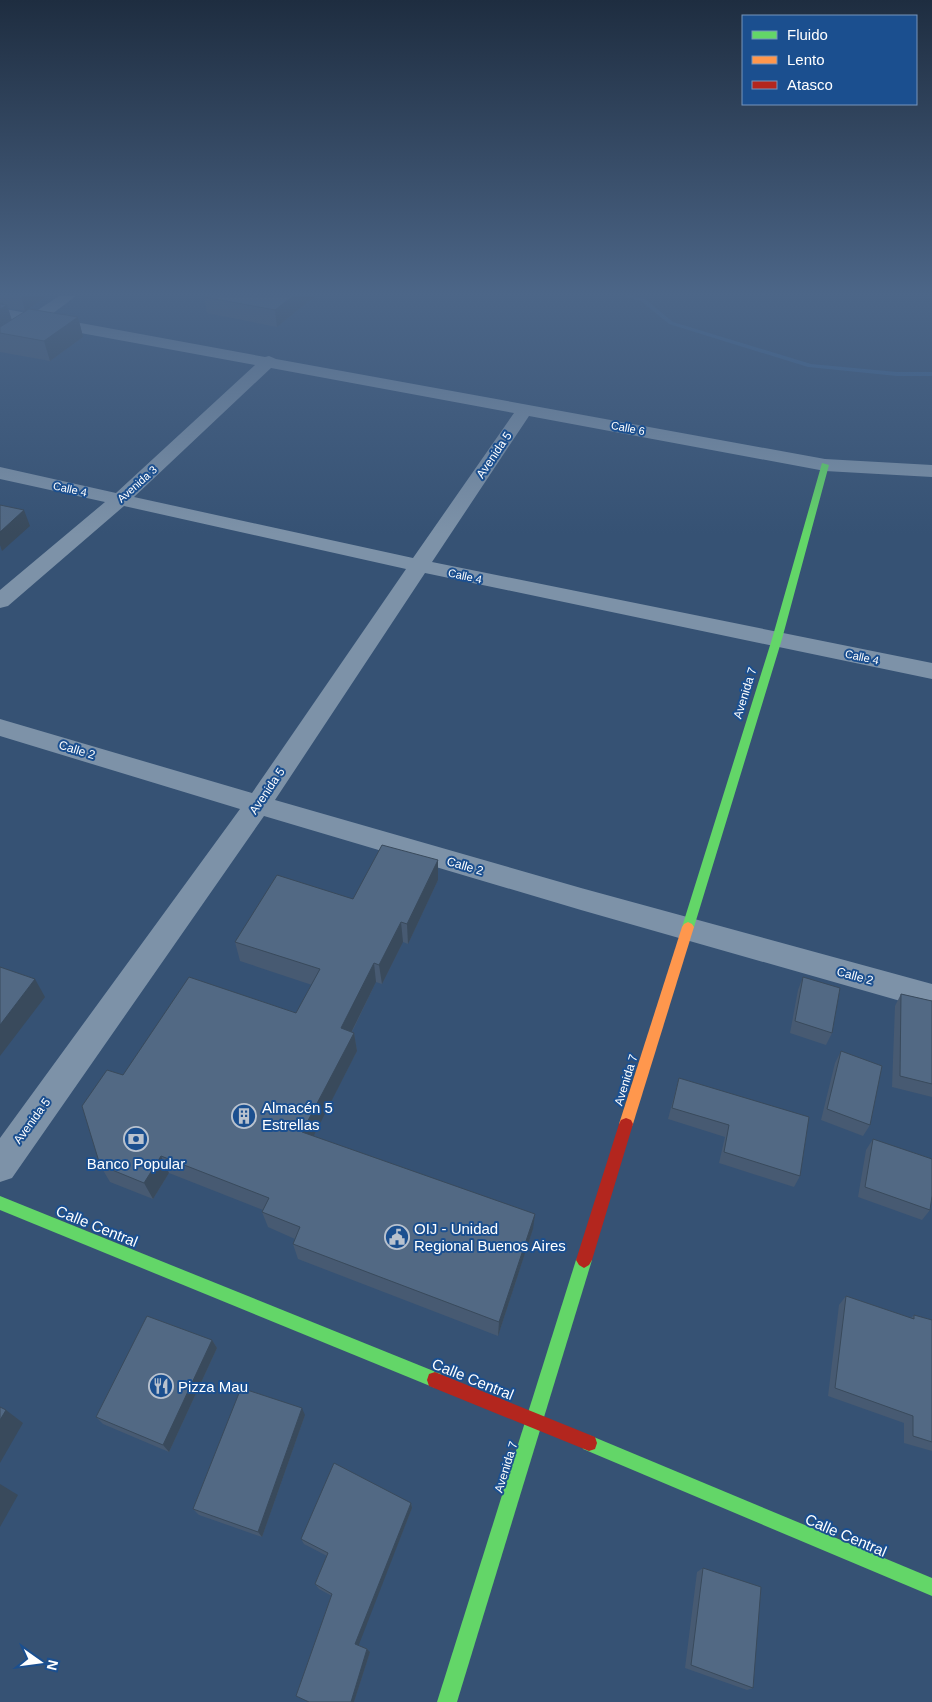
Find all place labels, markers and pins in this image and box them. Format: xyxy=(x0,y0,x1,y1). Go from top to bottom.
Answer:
place label: Almacén 5 Estrellas xyxy=(262,1099,333,1133)
building icon: Almacén 5 Estrellas xyxy=(231,1103,257,1129)
bank icon: Banco Popular xyxy=(123,1126,149,1152)
place label: Banco Popular xyxy=(87,1155,185,1172)
place label: OIJ - Unidad Regional Buenos Aires xyxy=(414,1220,566,1254)
public building icon: OIJ - Unidad Regional Buenos Aires xyxy=(384,1224,410,1250)
restaurant icon: Pizza Mau xyxy=(148,1373,174,1399)
place label: Pizza Mau xyxy=(178,1378,248,1395)

